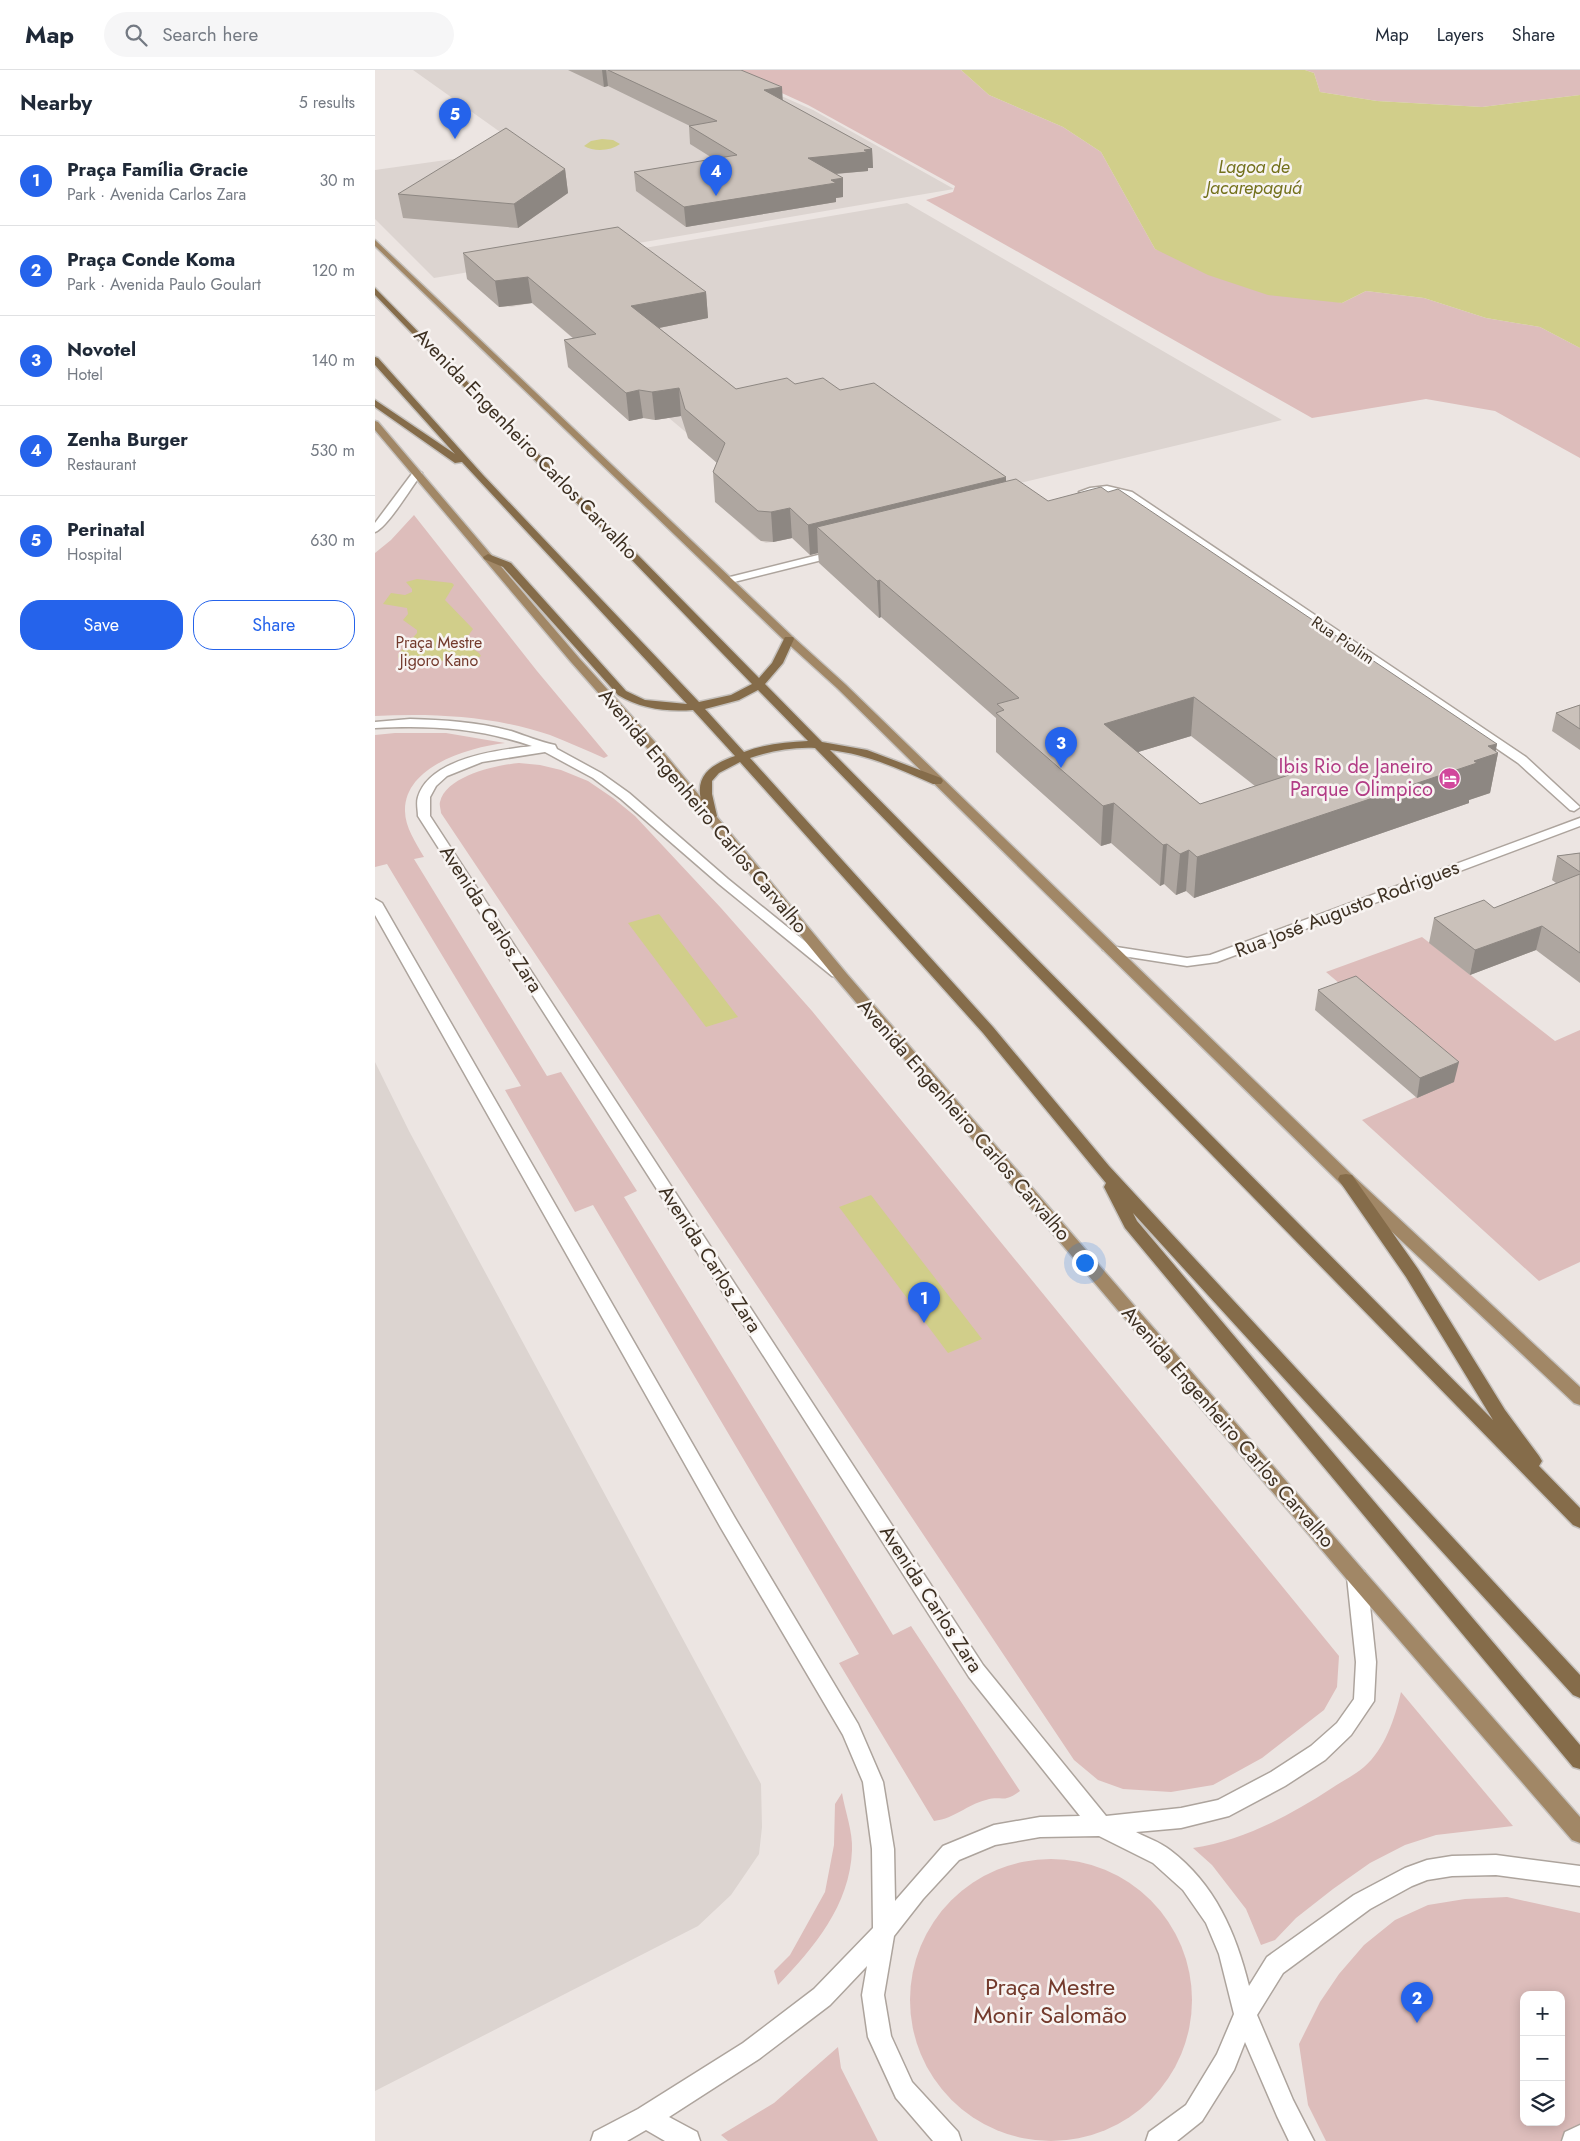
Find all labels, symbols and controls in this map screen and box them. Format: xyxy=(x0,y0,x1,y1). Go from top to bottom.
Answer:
search box xyxy=(104,12,454,57)
text: Map xyxy=(25,17,74,52)
icon: search xyxy=(122,21,150,49)
text: Search here xyxy=(162,21,258,48)
text: Map xyxy=(1375,22,1409,48)
text: Layers xyxy=(1437,22,1484,48)
text: Share xyxy=(1512,22,1555,48)
text: Nearby xyxy=(20,88,92,118)
text: 5 results xyxy=(299,91,355,114)
pin: 5 xyxy=(439,98,471,139)
water label: Lagoa de Jacarepaguá xyxy=(1203,154,1302,201)
pin: 4 xyxy=(700,155,732,196)
text: Praça Família Gracie xyxy=(67,156,248,183)
text: 1 xyxy=(32,169,40,192)
text: 30 m xyxy=(319,169,355,192)
text: Park · Avenida Carlos Zara xyxy=(67,183,246,206)
text: Praça Conde Koma xyxy=(67,246,235,273)
text: 2 xyxy=(31,259,41,282)
text: 120 m xyxy=(312,259,355,282)
text: Park · Avenida Paulo Goulart xyxy=(67,273,261,296)
street label: Avenida Engenheiro Carlos Carvalho xyxy=(407,322,645,566)
text: Novotel xyxy=(67,336,136,363)
text: 3 xyxy=(31,349,41,372)
text: 140 m xyxy=(312,349,355,372)
text: Hotel xyxy=(67,363,103,386)
text: Zenha Burger xyxy=(67,426,188,453)
text: 4 xyxy=(30,439,42,462)
text: 530 m xyxy=(310,439,355,462)
text: Restaurant xyxy=(67,453,136,476)
text: Perinatal xyxy=(67,516,145,543)
text: 5 xyxy=(31,529,41,552)
text: 630 m xyxy=(310,529,355,552)
text: Hospital xyxy=(67,543,122,566)
button: Save xyxy=(20,600,183,650)
button: Share xyxy=(193,600,355,650)
street label: Rua Piolim xyxy=(1307,610,1379,670)
park label: Praça Mestre Jigoro Kano xyxy=(396,631,482,672)
street label: Avenida Engenheiro Carlos Carvalho xyxy=(592,682,814,940)
pin: 3 xyxy=(1045,727,1077,768)
place label: Ibis Rio de Janeiro Parque Olimpico xyxy=(1279,752,1433,804)
hotel icon: Ibis Rio de Janeiro Parque Olimpico xyxy=(1437,766,1461,790)
street label: Avenida Carlos Zara xyxy=(432,840,550,998)
street label: Rua José Augusto Rodrigues xyxy=(1231,853,1463,965)
street label: Avenida Engenheiro Carlos Carvalho xyxy=(851,993,1077,1247)
street label: Avenida Carlos Zara xyxy=(651,1180,769,1338)
your location xyxy=(1072,1250,1098,1276)
pin: 1 xyxy=(908,1282,940,1323)
street label: Avenida Engenheiro Carlos Carvalho xyxy=(1115,1300,1341,1554)
street label: Avenida Carlos Zara xyxy=(872,1520,990,1678)
park label: Praça Mestre Monir Salomão xyxy=(973,1969,1127,2032)
pin: 2 xyxy=(1401,1982,1433,2023)
map controls xyxy=(1520,1991,1565,2126)
button: + xyxy=(1520,1991,1565,2036)
button: − xyxy=(1520,2036,1565,2081)
button: layers xyxy=(1520,2081,1565,2126)

